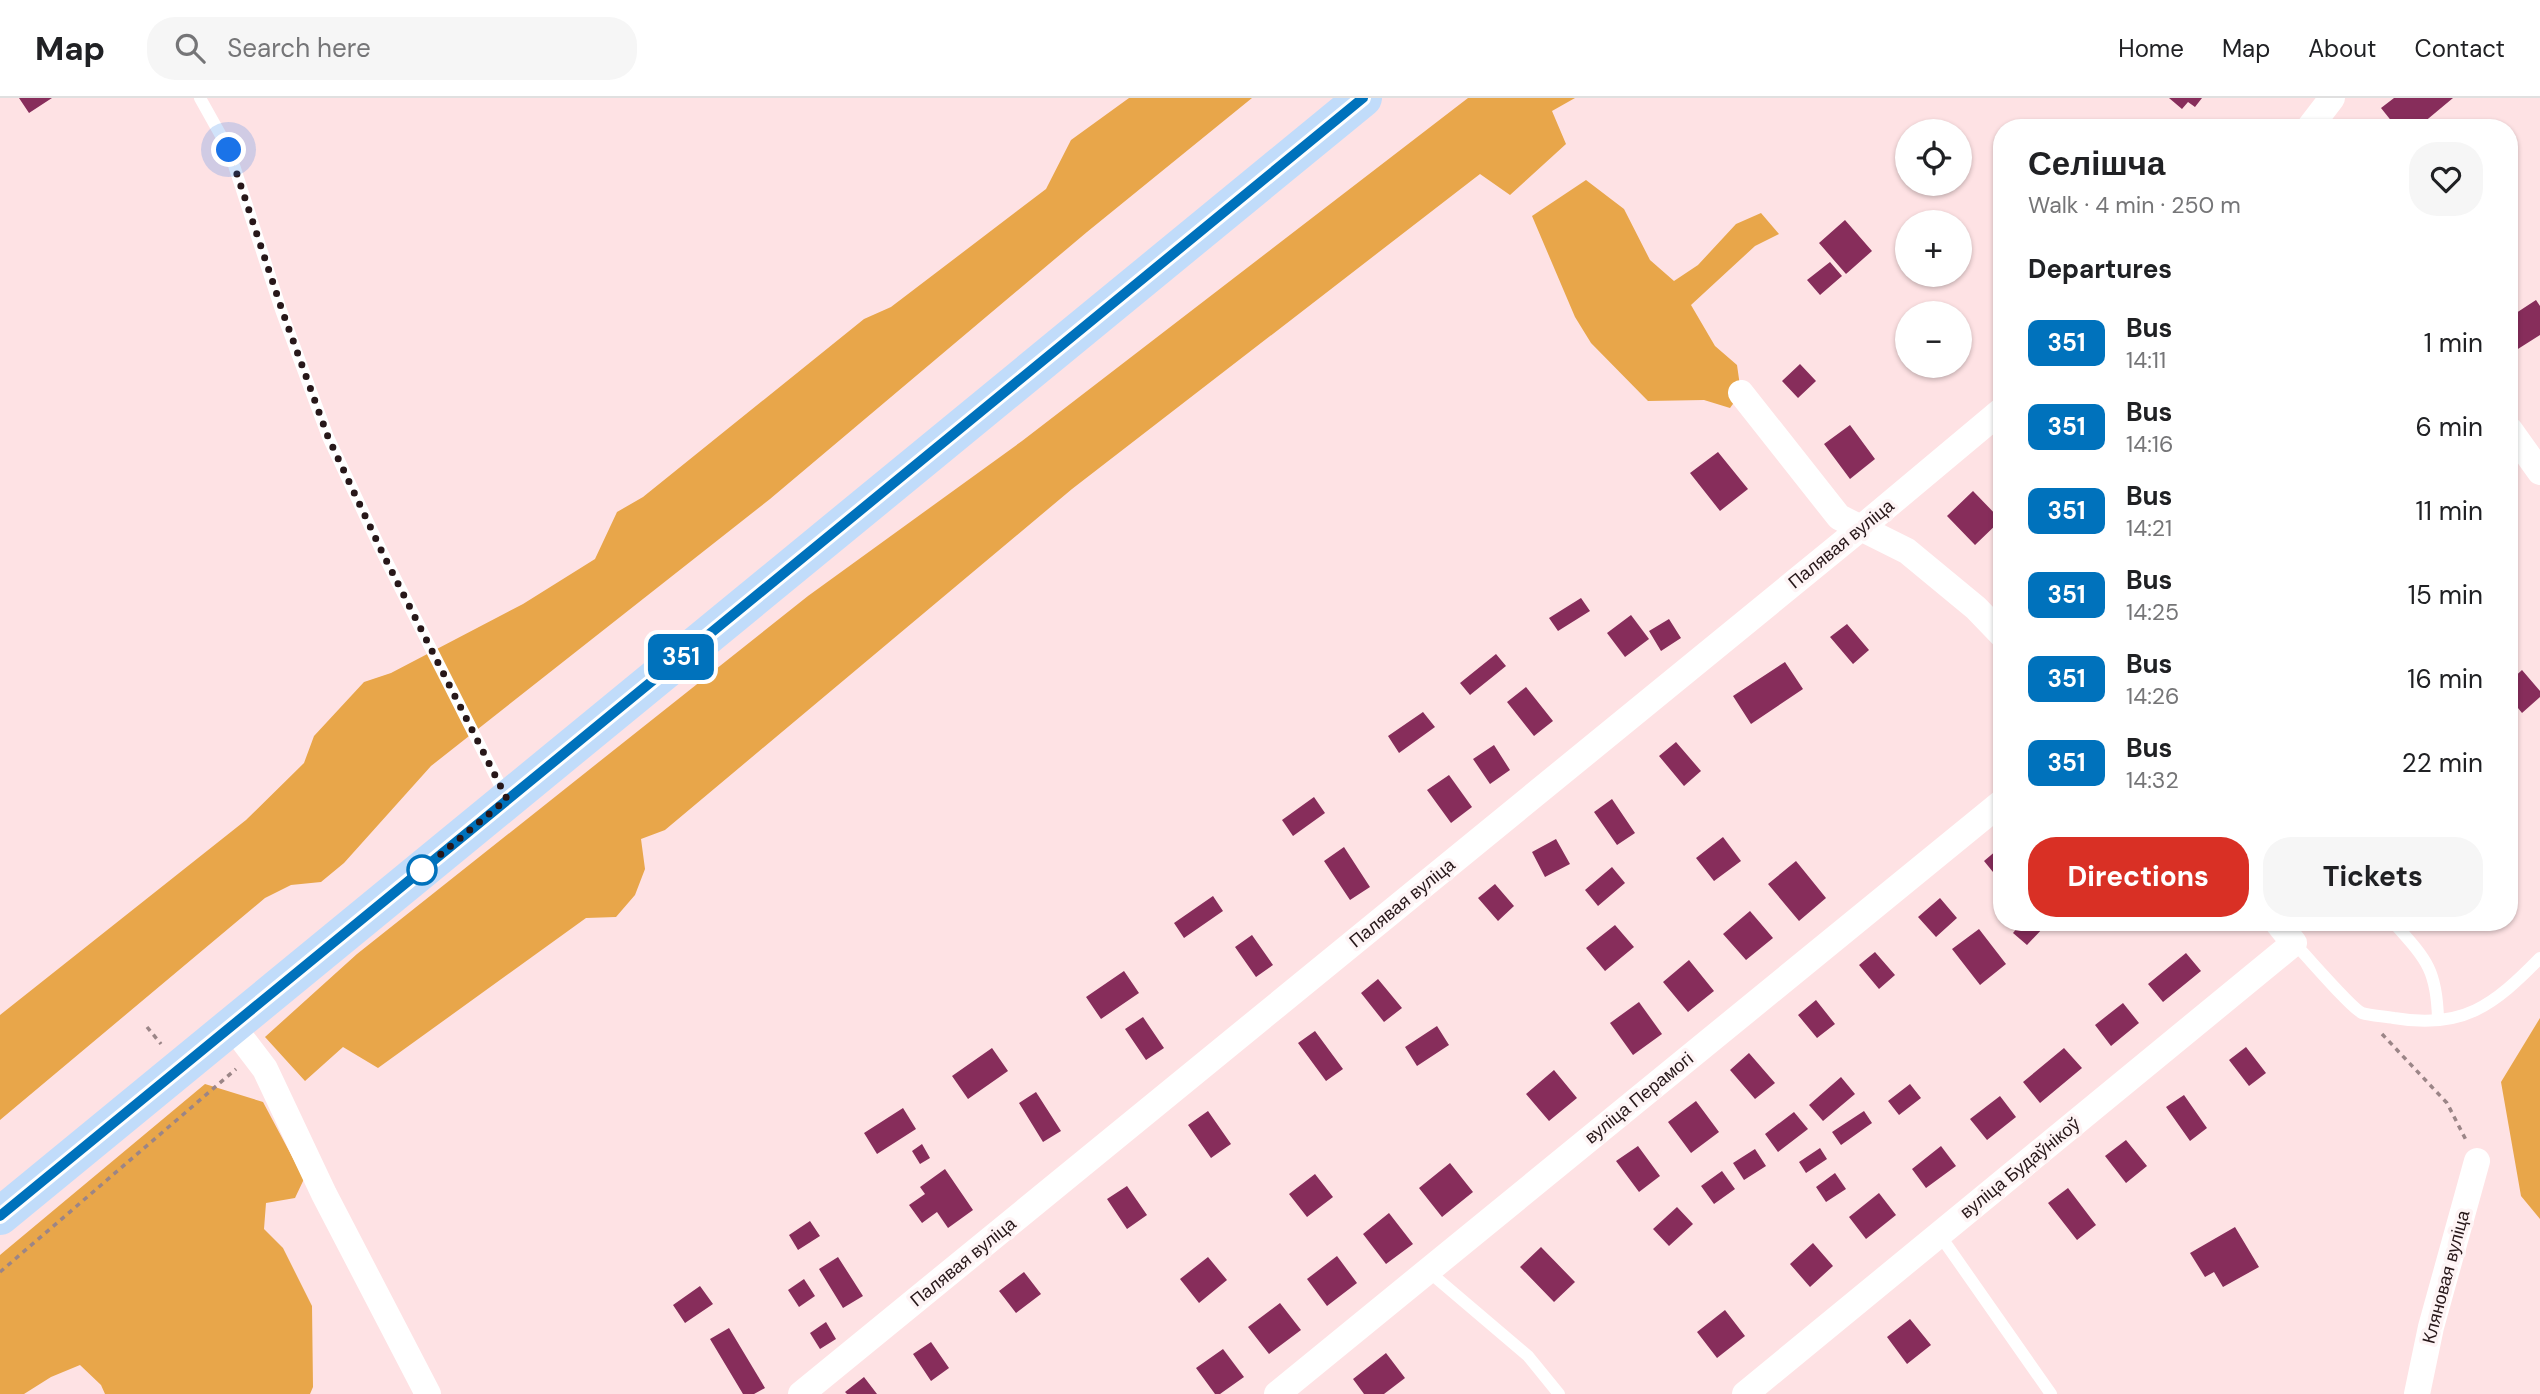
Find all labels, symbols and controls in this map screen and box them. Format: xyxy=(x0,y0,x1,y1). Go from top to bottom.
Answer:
search box xyxy=(147,17,637,80)
text: Map xyxy=(35,27,105,70)
icon: search xyxy=(171,29,209,67)
text: Search here xyxy=(227,31,371,65)
text: Home xyxy=(2118,33,2184,64)
text: Map xyxy=(2222,33,2270,64)
text: About xyxy=(2308,33,2377,64)
text: Contact xyxy=(2415,33,2505,64)
map controls xyxy=(1895,119,1972,378)
button: locate xyxy=(1895,119,1972,196)
your location xyxy=(211,132,246,167)
text: Селішча xyxy=(2028,142,2165,185)
button: heart xyxy=(2409,142,2483,216)
text: Walk · 4 min · 250 m xyxy=(2028,190,2241,220)
button: + xyxy=(1895,210,1972,287)
text: Departures xyxy=(2028,252,2172,286)
button: − xyxy=(1895,301,1972,378)
text: Bus xyxy=(2126,311,2172,345)
text: 1 min xyxy=(2424,326,2483,360)
text: 351 xyxy=(2047,327,2086,358)
text: 14:11 xyxy=(2126,345,2166,375)
text: Bus xyxy=(2126,395,2172,429)
text: 6 min xyxy=(2415,410,2483,444)
text: 351 xyxy=(2047,411,2086,442)
text: 14:16 xyxy=(2126,429,2173,459)
text: Bus xyxy=(2126,479,2172,513)
street label: Палявая вуліца xyxy=(1783,493,1900,594)
text: 11 min xyxy=(2416,494,2483,528)
text: 351 xyxy=(2047,495,2086,526)
text: 14:21 xyxy=(2126,513,2172,543)
text: Bus xyxy=(2126,563,2172,597)
text: 15 min xyxy=(2408,578,2483,612)
text: 351 xyxy=(2047,579,2086,610)
text: 14:25 xyxy=(2126,597,2179,627)
line badge: 351 xyxy=(641,634,721,680)
text: 351 xyxy=(662,641,700,672)
text: Bus xyxy=(2126,647,2172,681)
text: 16 min xyxy=(2407,662,2483,696)
text: 351 xyxy=(2047,663,2086,694)
text: 14:26 xyxy=(2126,681,2179,711)
text: Bus xyxy=(2126,731,2172,765)
text: 22 min xyxy=(2402,746,2483,780)
text: 351 xyxy=(2047,747,2086,778)
text: 14:32 xyxy=(2126,765,2179,795)
button: Directions xyxy=(2028,837,2249,917)
button: Tickets xyxy=(2263,837,2483,917)
street label: Палявая вуліца xyxy=(1344,852,1461,953)
unlabelled marker xyxy=(407,855,437,885)
street label: вуліца Перамогі xyxy=(1580,1047,1698,1149)
street label: вуліца Будаўнікоў xyxy=(1955,1112,2085,1224)
street label: Кляновая вуліца xyxy=(2417,1207,2476,1346)
street label: Палявая вуліца xyxy=(905,1211,1022,1312)

